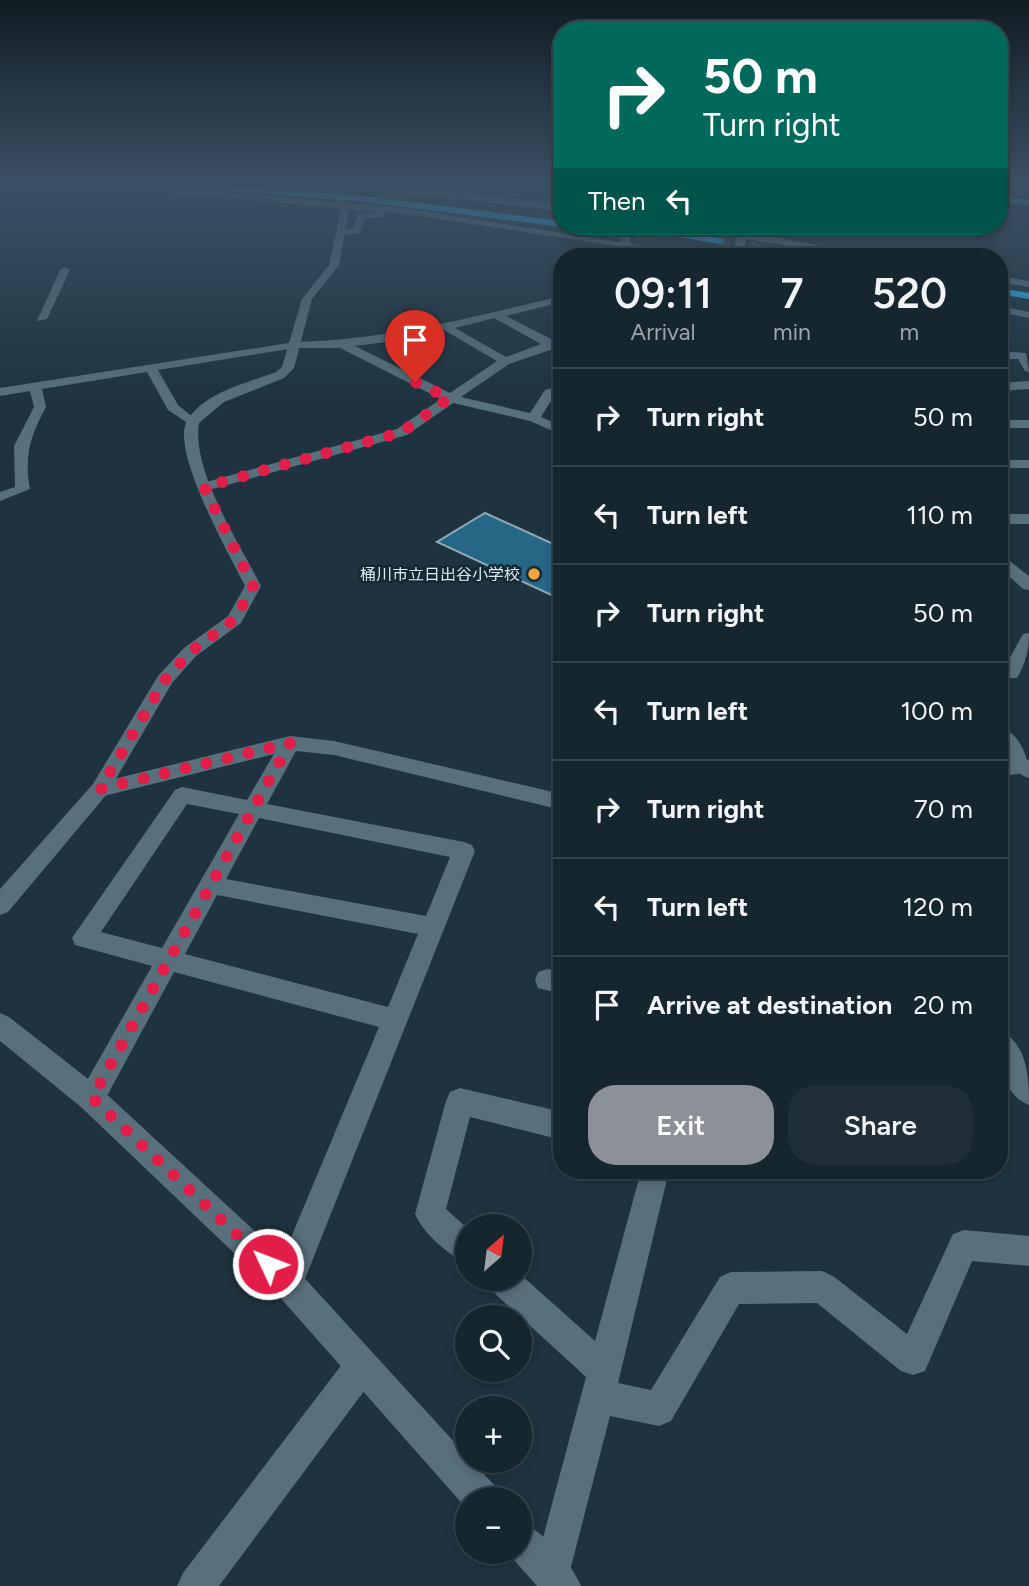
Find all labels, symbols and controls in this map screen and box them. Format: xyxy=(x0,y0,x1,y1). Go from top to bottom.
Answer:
text: 50 m xyxy=(703,46,818,105)
icon: right xyxy=(588,49,679,140)
text: Turn right xyxy=(703,106,841,144)
icon: left xyxy=(660,182,698,220)
text: Then xyxy=(588,185,646,217)
text: 09:11 xyxy=(614,268,712,319)
text: 7 xyxy=(780,268,803,319)
text: 520 xyxy=(872,268,947,319)
pin xyxy=(385,310,445,382)
text: Arrival xyxy=(631,318,696,346)
text: min xyxy=(773,318,811,346)
text: m xyxy=(900,318,919,346)
icon: arrive xyxy=(396,321,434,359)
icon: right xyxy=(588,398,626,436)
text: Turn right xyxy=(647,401,764,433)
text: 50 m xyxy=(913,401,973,433)
icon: left xyxy=(588,496,626,534)
text: Turn left xyxy=(647,499,748,531)
text: 110 m xyxy=(906,499,973,531)
place label: 桶川市立日出谷小学校 xyxy=(360,565,520,584)
marker: 桶川市立日出谷小学校 xyxy=(526,566,542,582)
icon: right xyxy=(588,594,626,632)
text: Turn right xyxy=(647,597,764,629)
text: 50 m xyxy=(913,597,973,629)
icon: left xyxy=(588,692,626,730)
text: Turn left xyxy=(647,695,748,727)
text: 100 m xyxy=(900,695,973,727)
icon: right xyxy=(588,790,626,828)
text: Turn right xyxy=(647,793,764,825)
text: 70 m xyxy=(914,793,973,825)
icon: left xyxy=(588,888,626,926)
text: Turn left xyxy=(647,891,748,923)
text: 120 m xyxy=(903,891,973,923)
icon: arrive xyxy=(588,986,626,1024)
text: Arrive at destination xyxy=(647,989,892,1021)
text: 20 m xyxy=(913,989,973,1021)
button: Exit xyxy=(588,1085,774,1165)
button: Share xyxy=(788,1085,973,1165)
north arrow xyxy=(455,1214,532,1292)
map controls xyxy=(455,1214,532,1564)
position arrow xyxy=(231,1227,305,1301)
button: search xyxy=(455,1305,532,1382)
button: + xyxy=(455,1396,532,1473)
button: − xyxy=(455,1487,532,1564)

